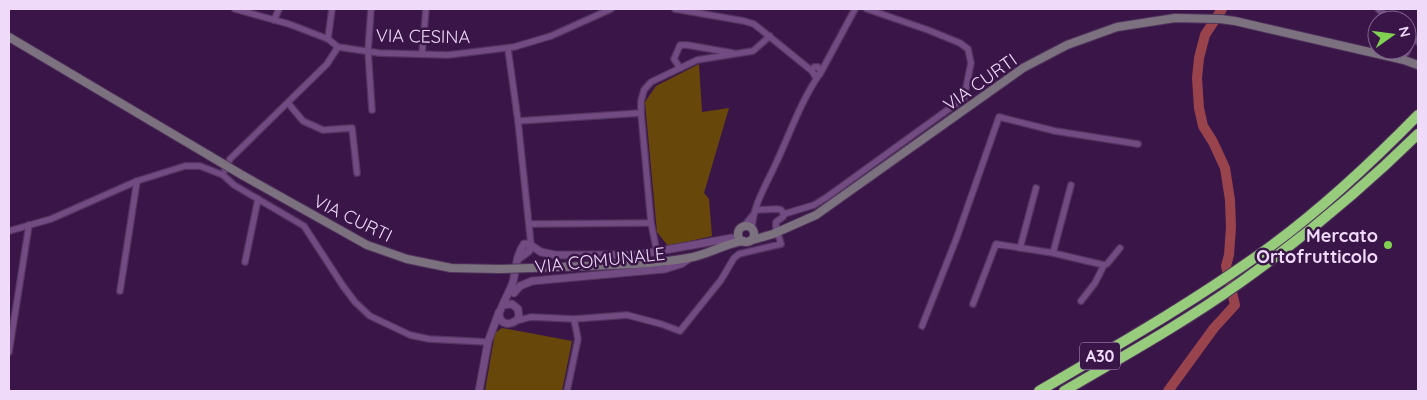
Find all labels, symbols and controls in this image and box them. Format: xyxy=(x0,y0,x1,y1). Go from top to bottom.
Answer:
north arrow xyxy=(1367,10,1417,60)
street label: VIA CESINA xyxy=(376,24,471,48)
text: N xyxy=(1395,25,1415,39)
street label: VIA CURTI xyxy=(939,48,1021,116)
street label: VIA CURTI xyxy=(310,189,396,247)
place label: Mercato Ortofrutticolo xyxy=(1256,224,1378,268)
marker: Mercato Ortofrutticolo xyxy=(1382,239,1394,251)
street label: VIA COMUNALE xyxy=(534,242,666,278)
road number: A30 xyxy=(1080,342,1120,370)

